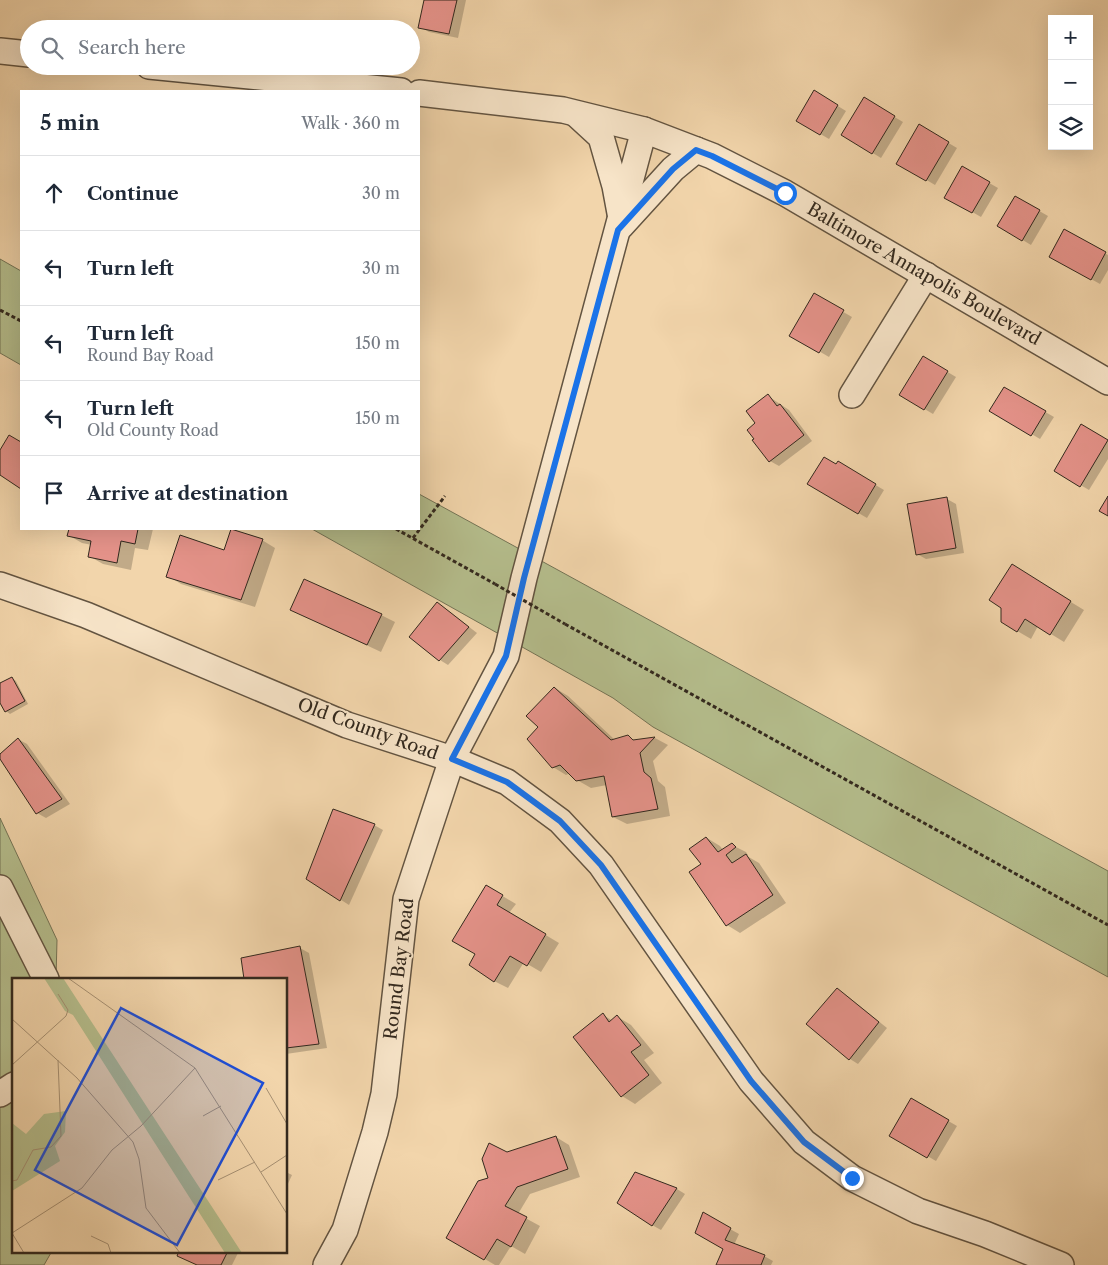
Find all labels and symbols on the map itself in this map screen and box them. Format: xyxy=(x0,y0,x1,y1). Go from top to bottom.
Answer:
route start xyxy=(774,182,797,205)
street label: Baltimore Annapolis Boulevard xyxy=(803,198,1045,350)
street label: Old County Road xyxy=(295,693,441,765)
street label: Round Bay Road xyxy=(379,897,419,1041)
inset map xyxy=(12,978,288,1252)
route end xyxy=(841,1167,864,1190)

